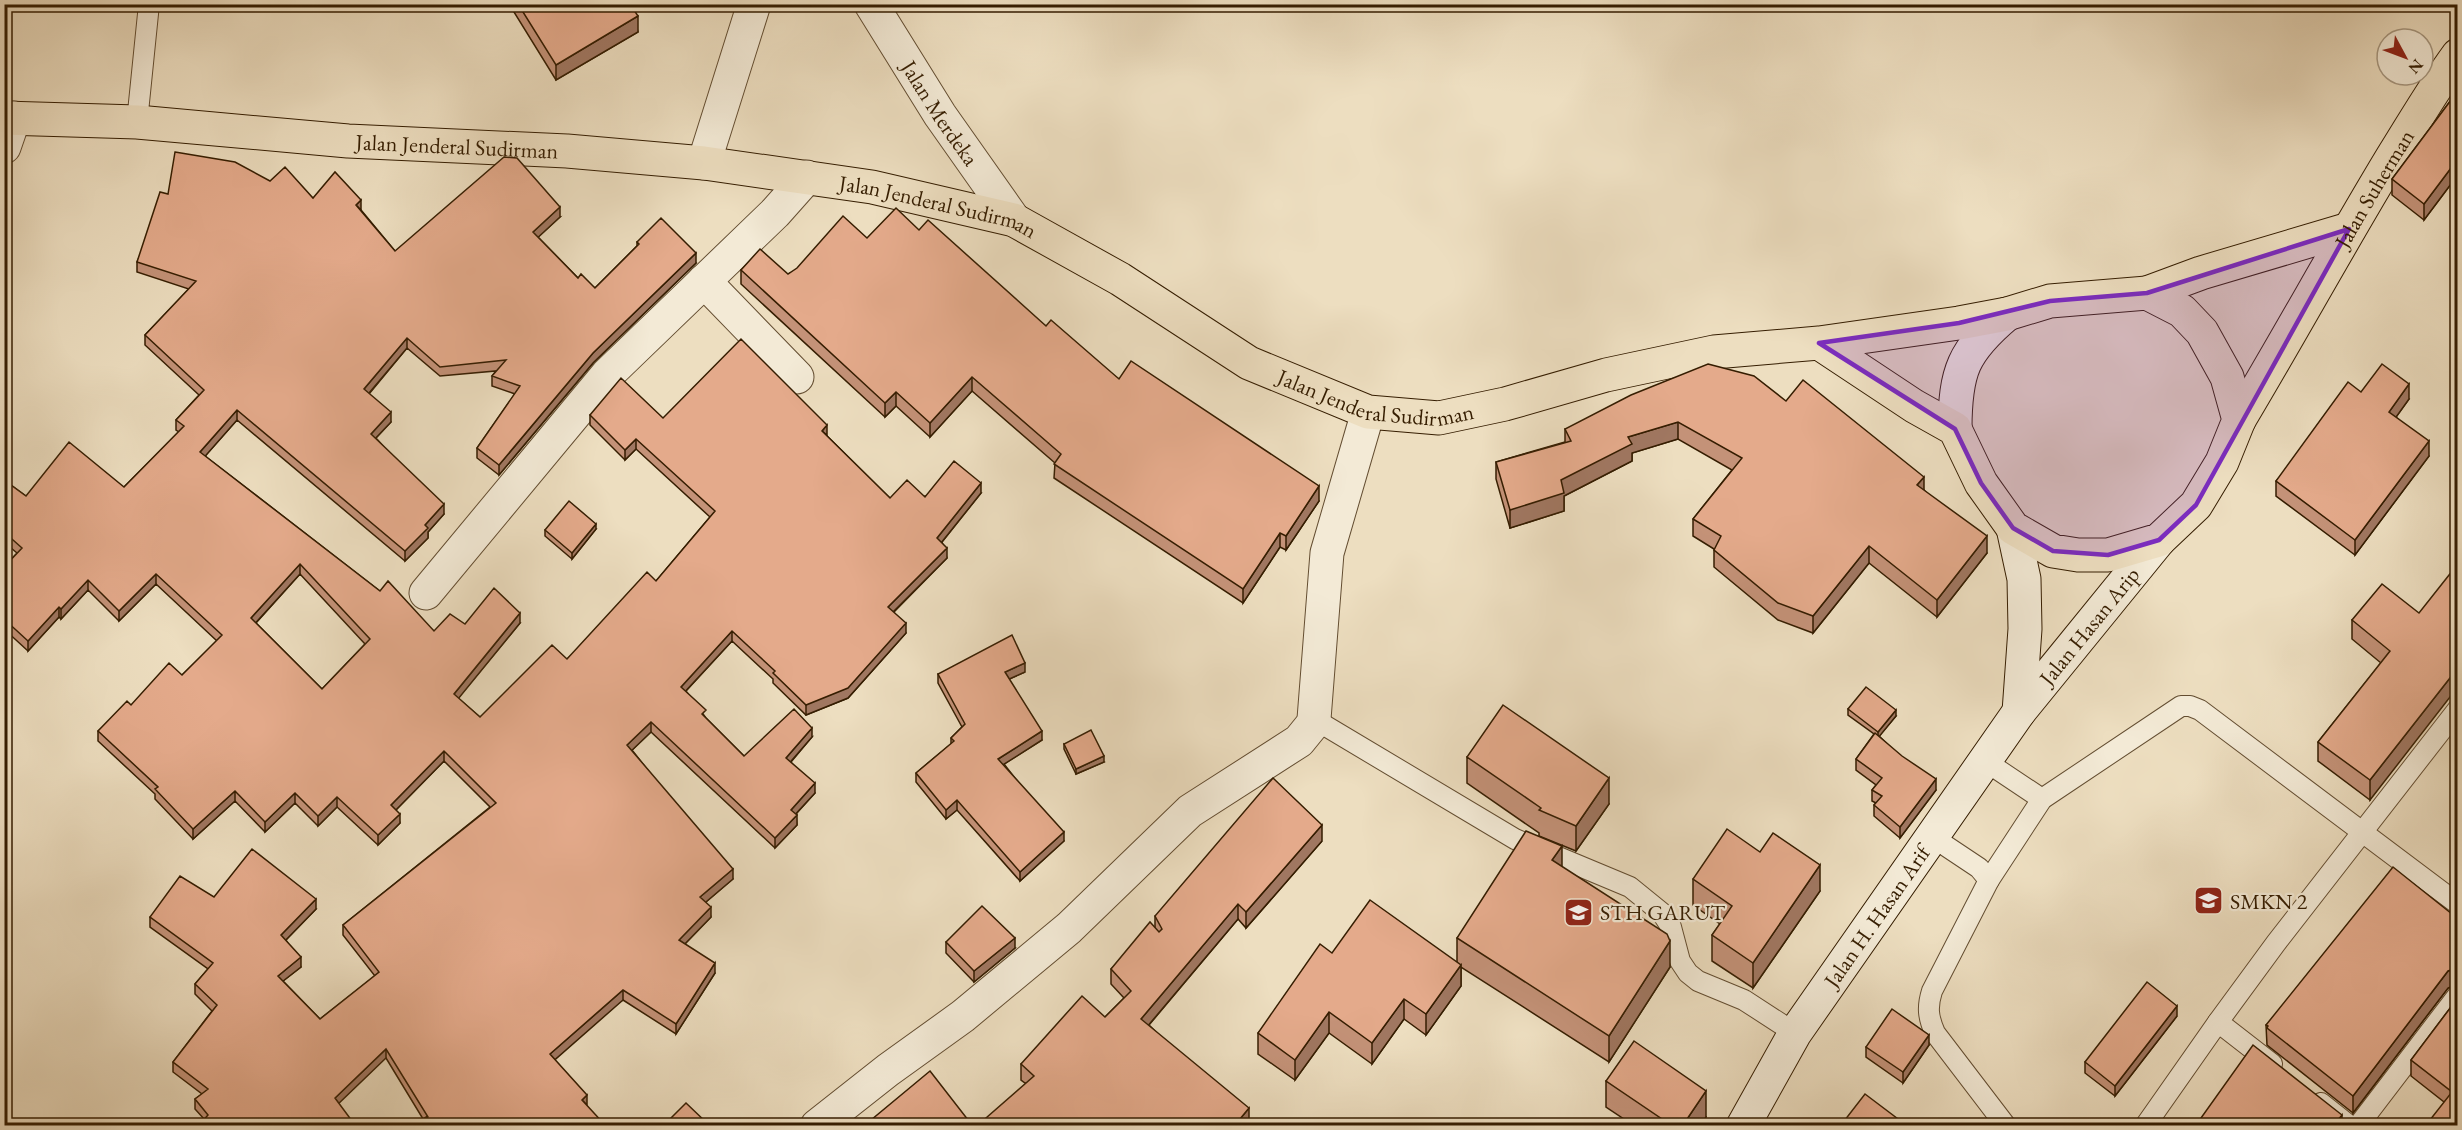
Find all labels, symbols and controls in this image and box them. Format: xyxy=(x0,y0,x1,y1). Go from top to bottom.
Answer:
north arrow xyxy=(2375,27,2435,87)
street label: Jalan Merdeka xyxy=(893,53,985,172)
text: N xyxy=(2404,55,2428,78)
street label: Jalan Suherman xyxy=(2327,124,2421,255)
street label: Jalan Jenderal Sudirman xyxy=(353,127,559,166)
street label: Jalan Jenderal Sudirman xyxy=(835,168,1042,245)
street label: Jalan Jenderal Sudirman xyxy=(1271,362,1477,433)
street label: Jalan Hasan Arip xyxy=(2031,561,2146,693)
street label: Jalan H. Hasan Arif xyxy=(1816,837,1938,995)
school or university icon: SMKN 2 xyxy=(2193,885,2225,917)
place label: SMKN 2 xyxy=(2230,887,2308,916)
school or university icon: STH GARUT xyxy=(1563,896,1595,928)
place label: STH GARUT xyxy=(1600,898,1725,927)

